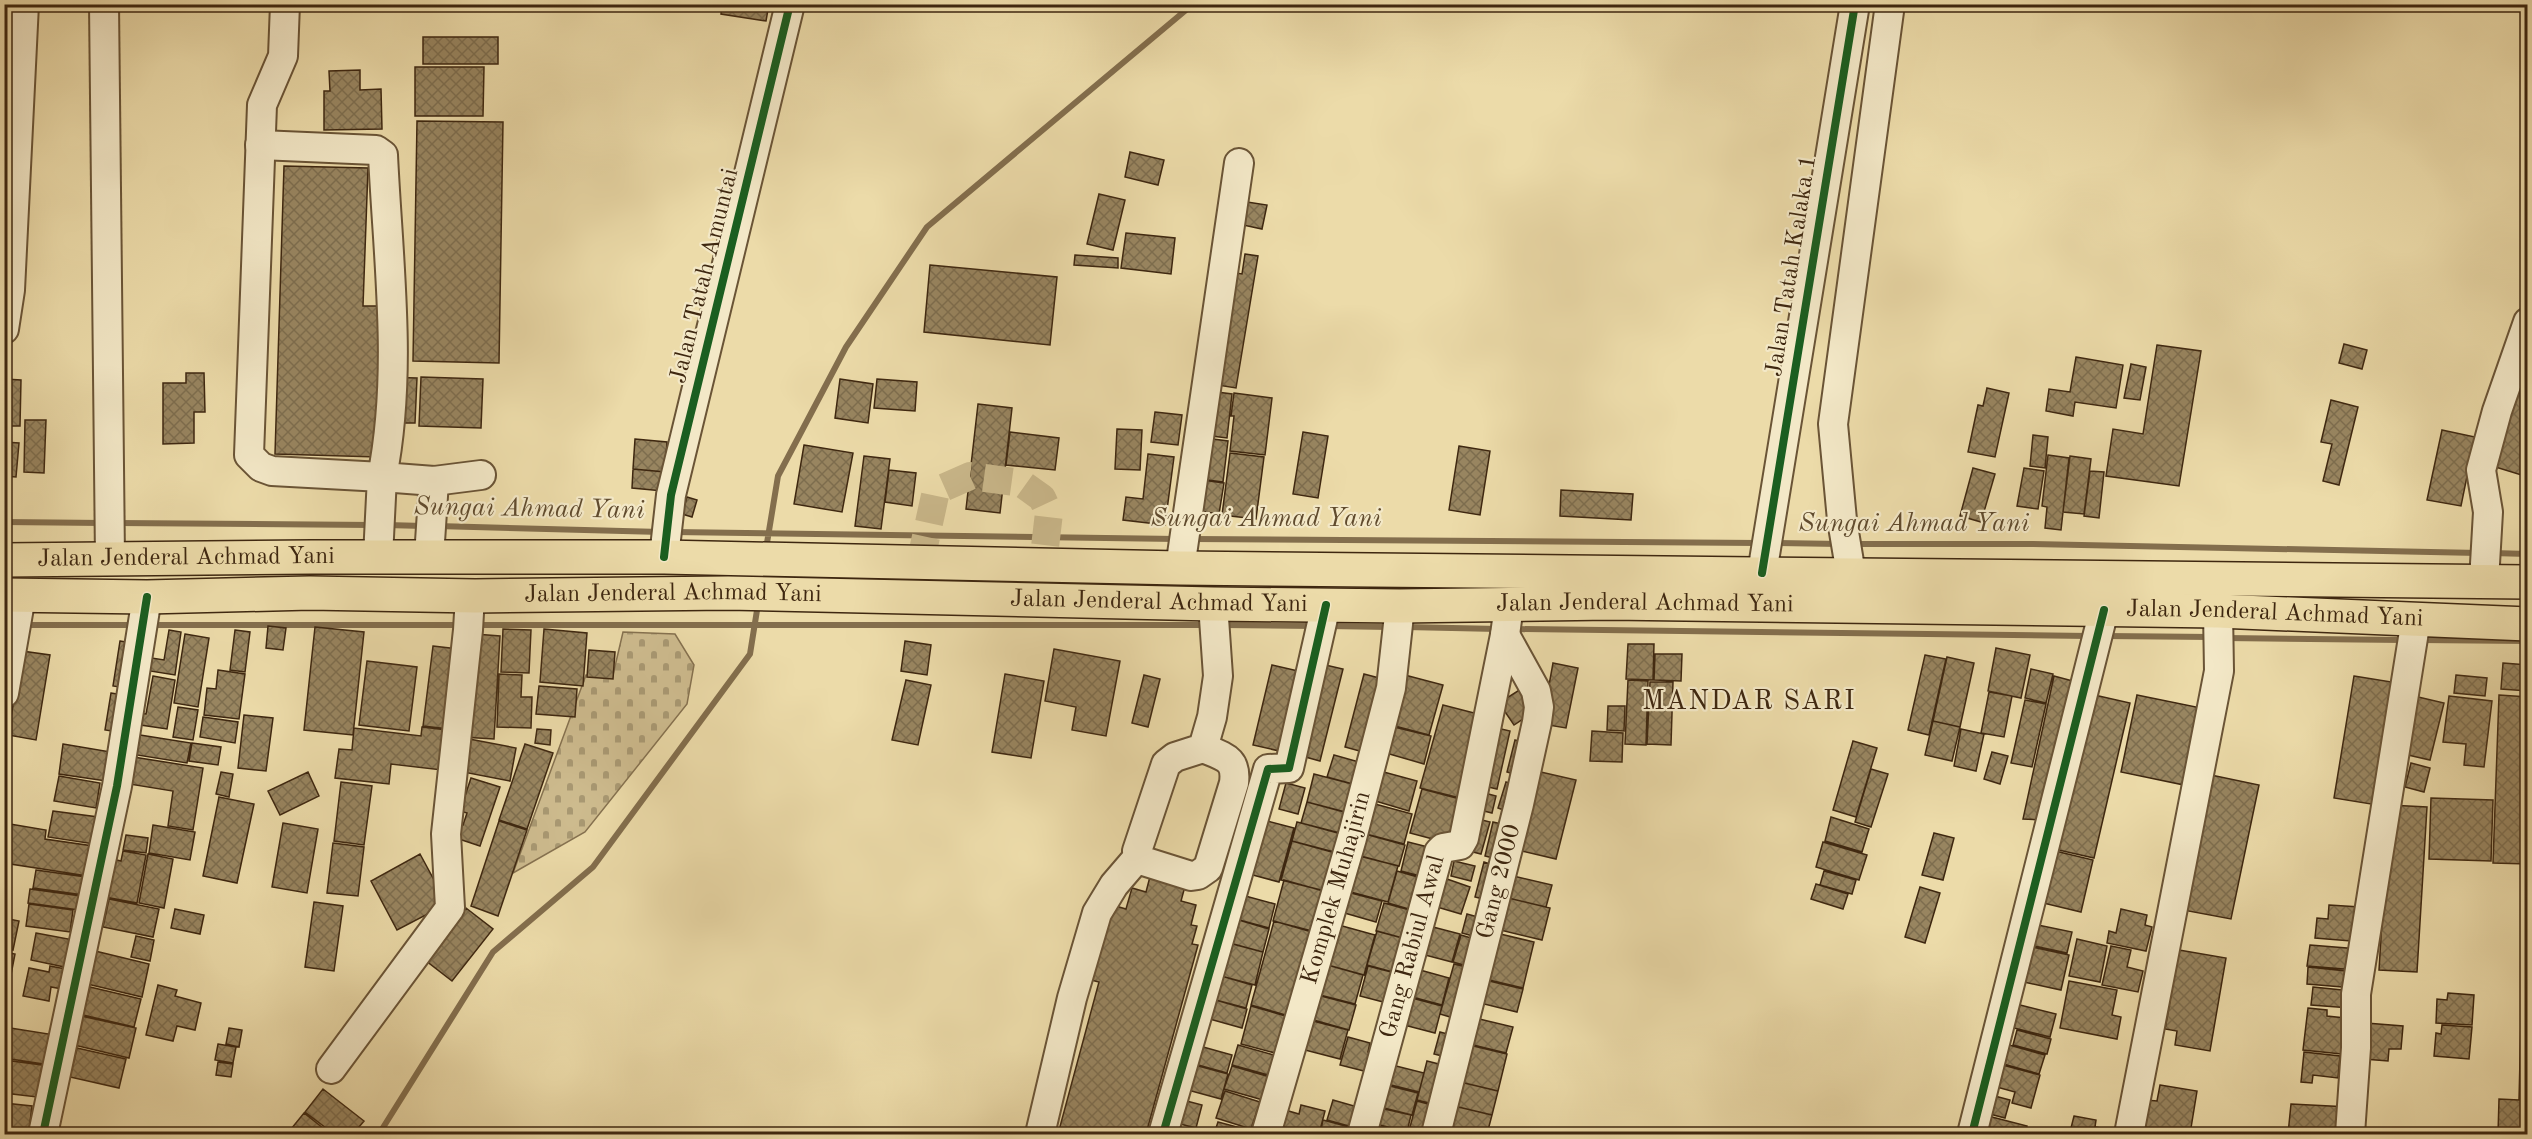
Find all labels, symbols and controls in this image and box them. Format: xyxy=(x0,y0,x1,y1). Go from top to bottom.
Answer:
street label: Jalan Tatah Kalaka 1 xyxy=(1763,154,1821,378)
street label: Jalan Tatah Amuntai xyxy=(667,166,743,386)
water label: Sungai Ahmad Yani xyxy=(413,494,645,524)
water label: Sungai Ahmad Yani xyxy=(1151,506,1382,532)
water label: Sungai Ahmad Yani xyxy=(1799,511,2030,537)
street label: Jalan Jenderal Achmad Yani xyxy=(37,545,335,572)
street label: Jalan Jenderal Achmad Yani xyxy=(524,581,822,607)
street label: Jalan Jenderal Achmad Yani xyxy=(1010,587,1308,617)
street label: Jalan Jenderal Achmad Yani xyxy=(1496,591,1794,617)
street label: Jalan Jenderal Achmad Yani xyxy=(2126,598,2424,632)
district label: MANDAR SARI xyxy=(1642,688,1856,715)
street label: Komplek Muhajirin xyxy=(1298,789,1376,987)
street label: Gang 2000 xyxy=(1473,822,1525,942)
street label: Gang Rabiul Awal xyxy=(1377,853,1450,1041)

